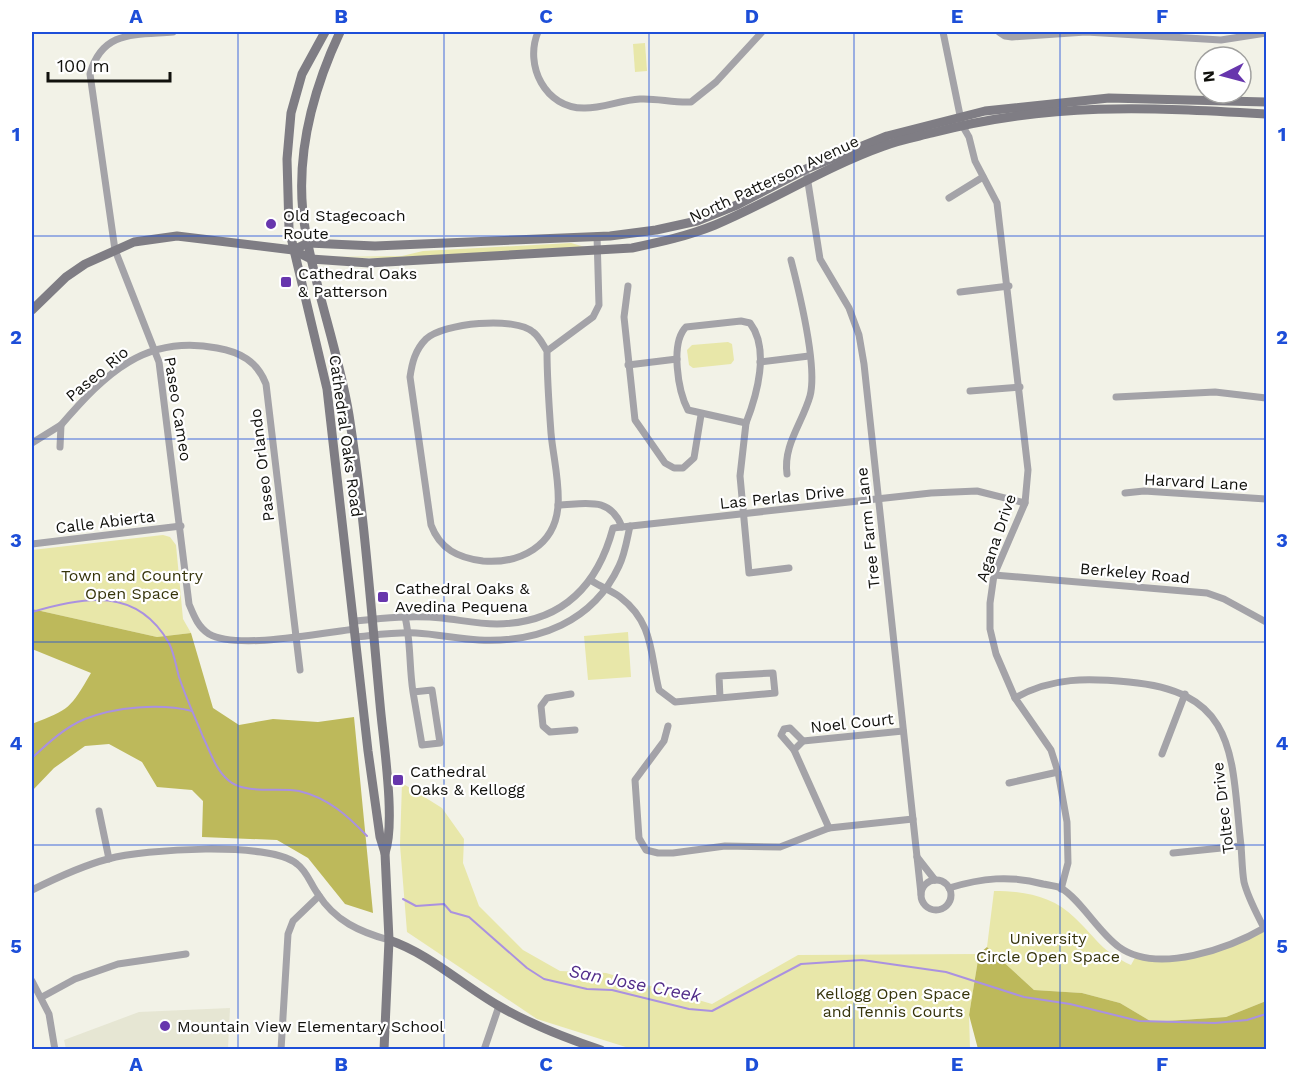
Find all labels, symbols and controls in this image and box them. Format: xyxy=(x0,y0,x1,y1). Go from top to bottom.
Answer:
text: A xyxy=(129,4,143,28)
text: B xyxy=(334,4,348,28)
text: C xyxy=(539,4,553,28)
text: D xyxy=(745,4,759,28)
text: E xyxy=(951,4,963,28)
text: F xyxy=(1156,4,1168,28)
scale bar xyxy=(48,45,170,83)
north arrow xyxy=(1193,45,1253,105)
text: 100 m xyxy=(57,55,110,76)
text: N xyxy=(1199,70,1219,83)
text: 1 xyxy=(12,122,20,146)
text: 1 xyxy=(1278,122,1286,146)
street label: North Patterson Avenue xyxy=(686,131,862,227)
place label: Old Stagecoach Route xyxy=(283,206,406,243)
marker: Old Stagecoach Route xyxy=(264,217,278,231)
place label: Cathedral Oaks & Patterson xyxy=(298,264,417,301)
marker: Cathedral Oaks & Patterson xyxy=(279,275,293,289)
text: 2 xyxy=(10,325,22,349)
text: 2 xyxy=(1276,325,1288,349)
street label: Paseo Rio xyxy=(62,342,132,406)
street label: Cathedral Oaks Road xyxy=(325,354,367,518)
street label: Paseo Cameo xyxy=(160,355,196,463)
street label: Paseo Orlando xyxy=(246,408,278,522)
street label: Tree Farm Lane xyxy=(852,466,884,590)
street label: Harvard Lane xyxy=(1144,470,1248,494)
street label: Las Perlas Drive xyxy=(719,481,845,513)
street label: Agana Drive xyxy=(972,491,1020,585)
street label: Calle Abierta xyxy=(54,506,156,538)
text: 3 xyxy=(10,528,22,552)
text: 3 xyxy=(1276,528,1288,552)
street label: Berkeley Road xyxy=(1079,559,1191,587)
park label: Town and Country Open Space xyxy=(61,566,204,603)
place label: Cathedral Oaks & Avedina Pequena xyxy=(395,579,531,616)
marker: Cathedral Oaks & Avedina Pequena xyxy=(376,590,390,604)
street label: Noel Court xyxy=(810,709,895,737)
text: 4 xyxy=(10,731,23,755)
text: 4 xyxy=(1276,731,1289,755)
street label: Toltec Drive xyxy=(1208,761,1238,855)
place label: Cathedral Oaks & Kellogg xyxy=(410,762,525,799)
marker: Cathedral Oaks & Kellogg xyxy=(391,773,405,787)
park label: University Circle Open Space xyxy=(976,929,1120,966)
text: 5 xyxy=(10,934,22,958)
text: 5 xyxy=(1276,934,1288,958)
water label: San Jose Creek xyxy=(567,960,704,1006)
park label: Kellogg Open Space and Tennis Courts xyxy=(816,984,970,1021)
place label: Mountain View Elementary School xyxy=(177,1017,444,1036)
marker: Mountain View Elementary School xyxy=(158,1019,172,1033)
text: A xyxy=(129,1052,143,1076)
text: B xyxy=(334,1052,348,1076)
text: C xyxy=(539,1052,553,1076)
text: D xyxy=(745,1052,759,1076)
text: E xyxy=(951,1052,963,1076)
text: F xyxy=(1156,1052,1168,1076)

